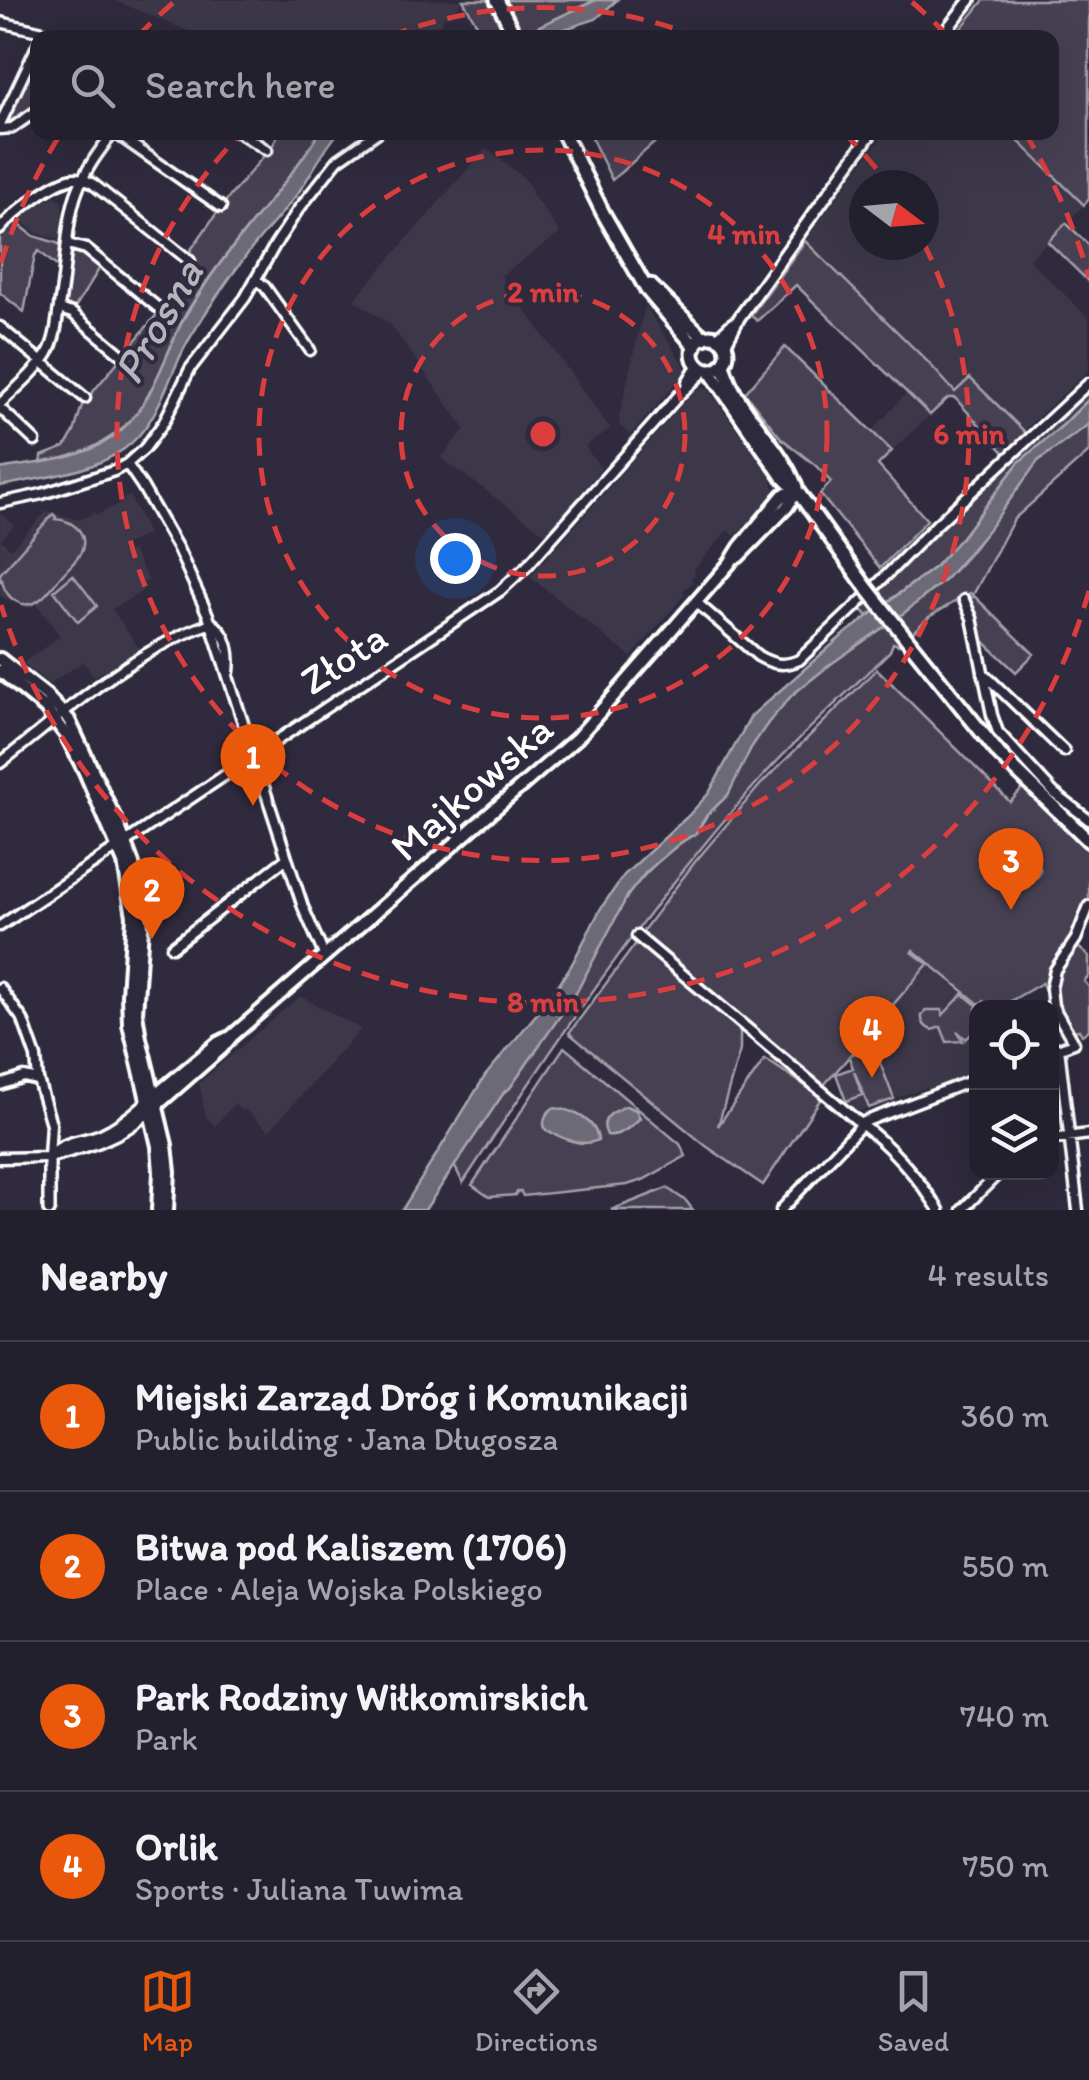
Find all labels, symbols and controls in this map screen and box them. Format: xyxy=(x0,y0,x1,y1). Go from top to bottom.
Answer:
search box xyxy=(30,30,1059,140)
icon: search xyxy=(65,58,120,113)
text: Search here xyxy=(145,62,336,108)
north arrow xyxy=(849,170,939,260)
text: 4 min xyxy=(707,215,782,252)
water label: Prosna xyxy=(100,249,214,393)
text: 2 min xyxy=(507,273,580,310)
text: 6 min xyxy=(933,415,1006,452)
centre of rings xyxy=(525,416,561,452)
your location xyxy=(430,533,481,584)
street label: Złota xyxy=(290,611,396,706)
street label: Majkowska xyxy=(380,703,563,872)
pin: 1 xyxy=(220,724,286,806)
pin: 3 xyxy=(978,828,1044,910)
pin: 2 xyxy=(120,856,184,939)
text: 8 min xyxy=(507,983,580,1020)
pin: 4 xyxy=(840,996,904,1078)
map controls xyxy=(969,1000,1059,1180)
button: locate xyxy=(969,1000,1059,1090)
button: layers xyxy=(969,1090,1059,1180)
text: Nearby xyxy=(40,1250,167,1301)
text: 4 results xyxy=(928,1256,1049,1294)
text: Miejski Zarząd Dróg i Komunikacji xyxy=(135,1374,688,1420)
text: 1 xyxy=(65,1397,80,1435)
text: 360 m xyxy=(961,1397,1049,1435)
text: Public building · Jana Długosza xyxy=(135,1420,558,1458)
text: Bitwa pod Kaliszem (1706) xyxy=(135,1524,567,1570)
text: 2 xyxy=(64,1547,81,1585)
text: 550 m xyxy=(962,1547,1049,1585)
text: Place · Aleja Wojska Polskiego xyxy=(135,1570,543,1608)
text: Park Rodziny Wiłkomirskich xyxy=(135,1674,588,1720)
text: 3 xyxy=(64,1697,81,1735)
text: 740 m xyxy=(960,1697,1049,1735)
text: Park xyxy=(135,1720,198,1758)
text: Orlik xyxy=(135,1824,218,1870)
text: 4 xyxy=(63,1847,82,1885)
text: 750 m xyxy=(963,1847,1049,1885)
text: Sports · Juliana Tuwima xyxy=(135,1870,464,1908)
tab: Map xyxy=(140,1964,195,2058)
tab: Directions xyxy=(475,1964,598,2058)
tab: Saved xyxy=(878,1964,949,2058)

